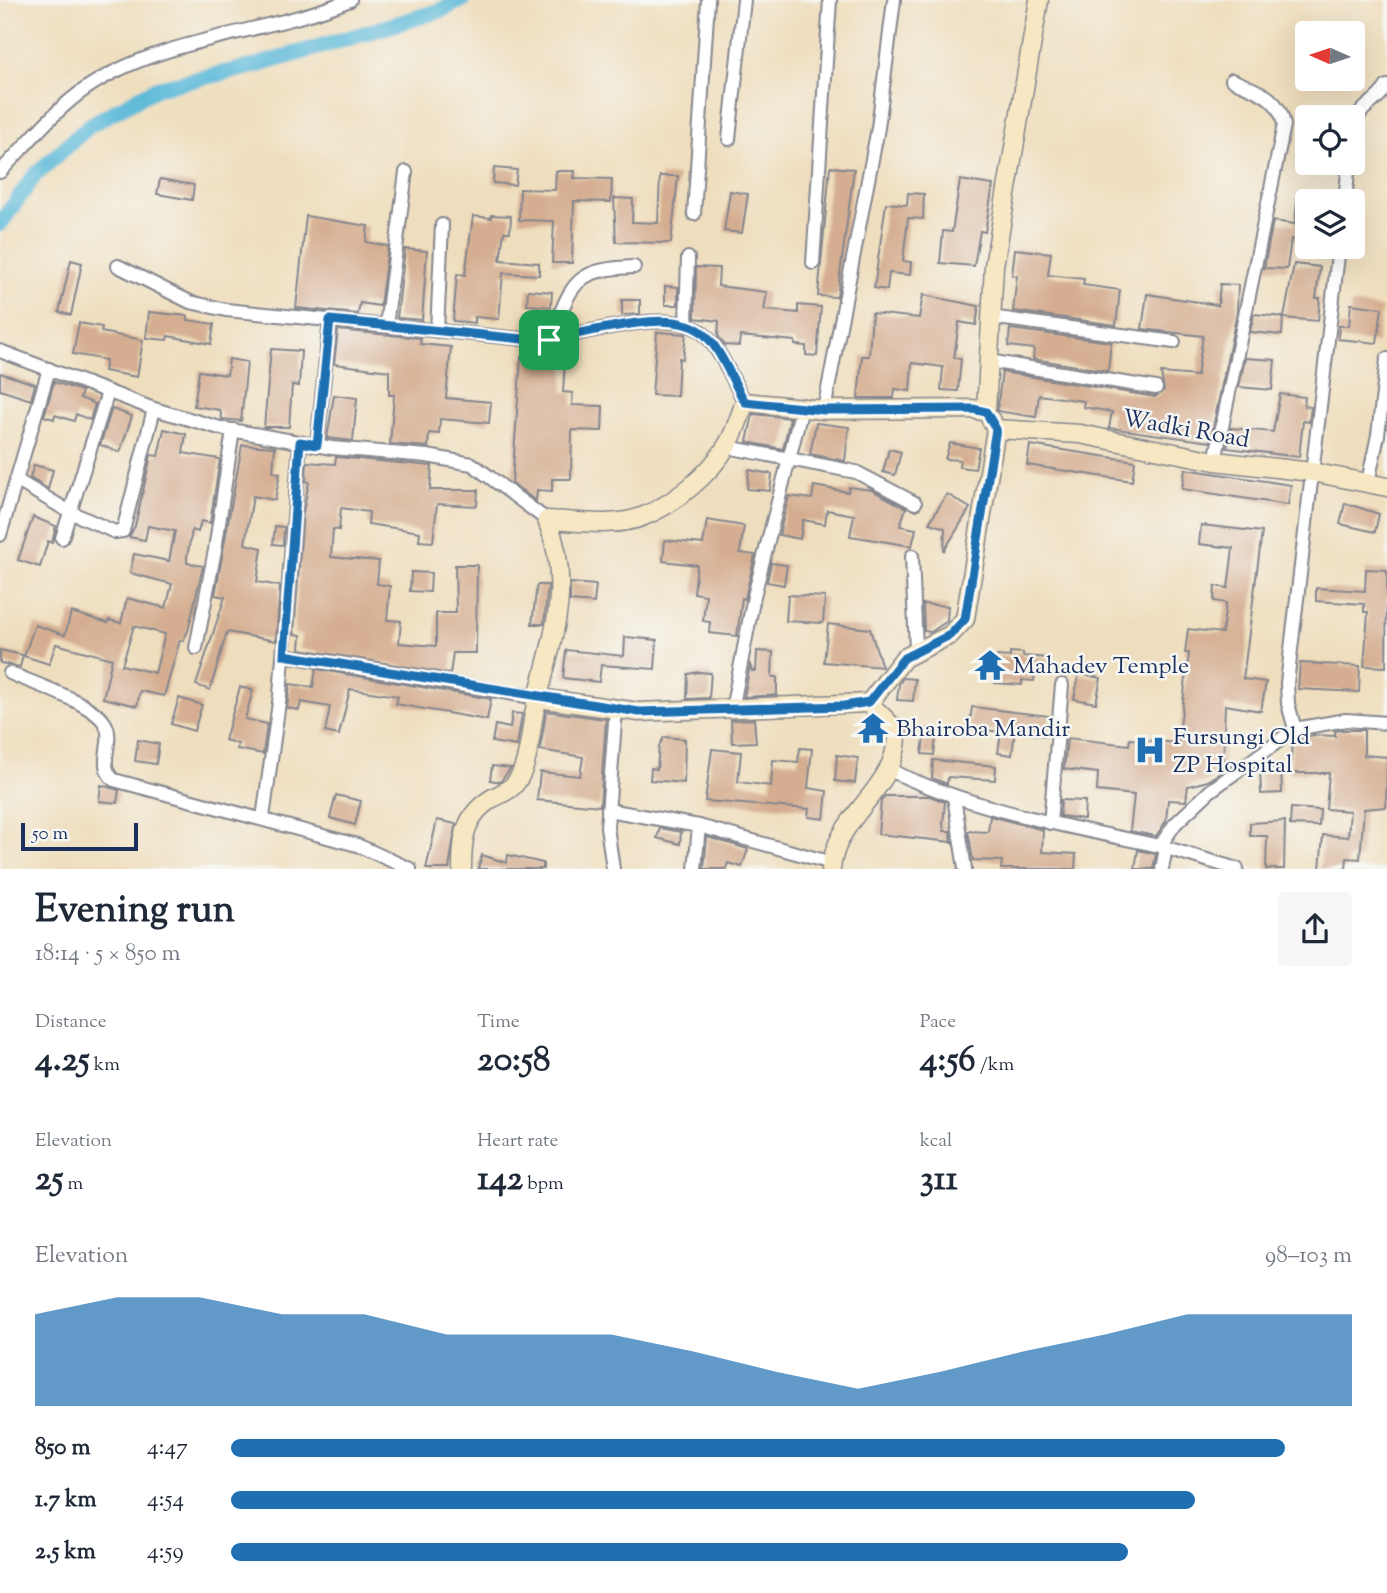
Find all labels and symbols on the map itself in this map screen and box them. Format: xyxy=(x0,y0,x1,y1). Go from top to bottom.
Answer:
north arrow xyxy=(1295,21,1365,91)
pin xyxy=(519,310,579,370)
street label: Wadki Road xyxy=(1119,402,1252,458)
temple icon: Mahadev Temple xyxy=(973,648,1007,682)
place label: Mahadev Temple xyxy=(1013,650,1189,684)
temple icon: Bhairoba Mandir xyxy=(856,711,890,745)
place label: Bhairoba Mandir xyxy=(896,713,1070,747)
place label: Fursungi Old ZP Hospital xyxy=(1173,721,1311,783)
hospital icon: Fursungi Old ZP Hospital xyxy=(1133,733,1167,767)
scale bar xyxy=(21,820,138,851)

